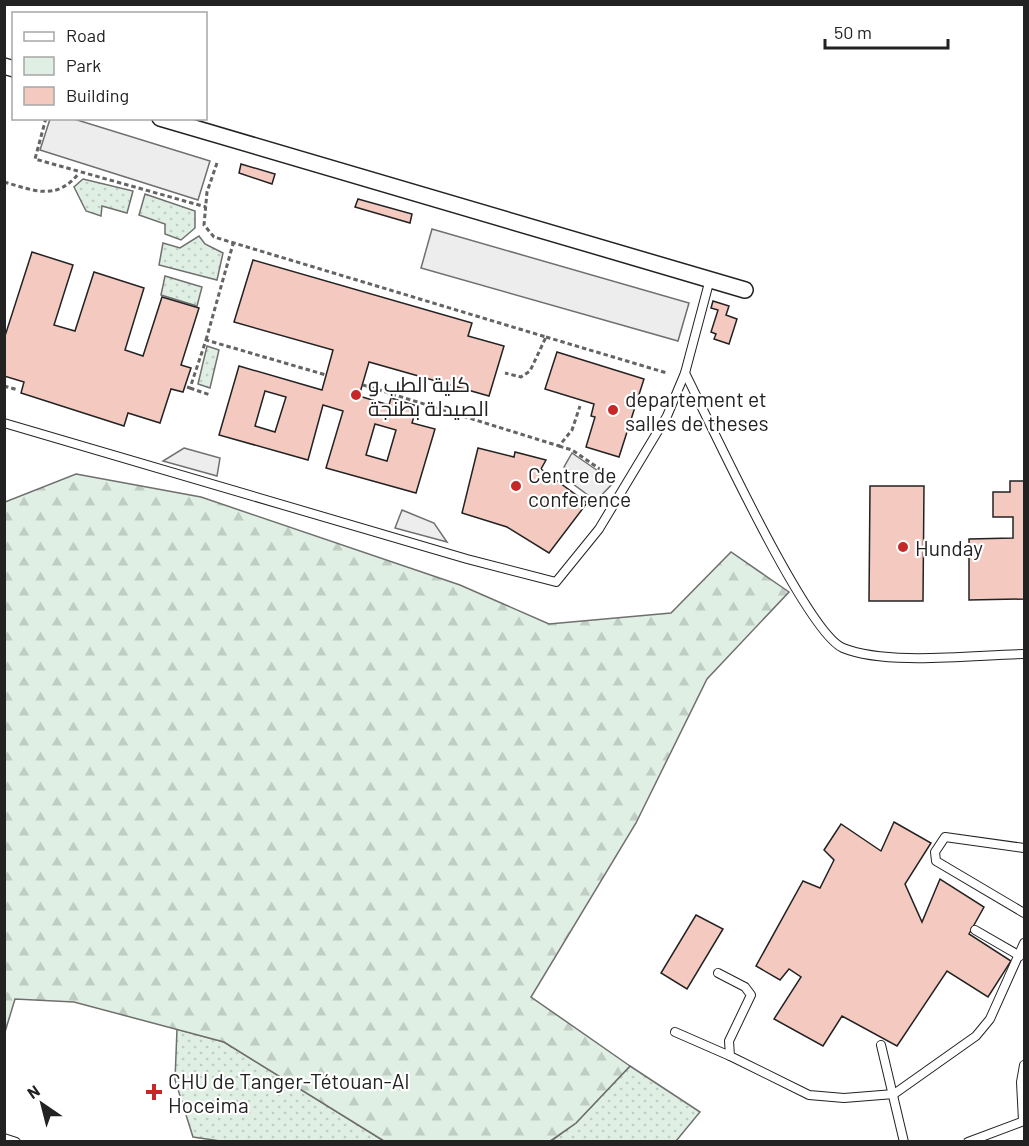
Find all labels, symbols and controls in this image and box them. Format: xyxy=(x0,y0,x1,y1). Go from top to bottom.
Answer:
legend xyxy=(12,12,207,120)
scale bar xyxy=(825,12,948,50)
text: 50 m xyxy=(834,21,872,43)
text: Road xyxy=(66,24,106,46)
text: Park xyxy=(66,54,101,76)
text: Building xyxy=(66,84,129,106)
place label: كلية الطب و الصيدلة بطنجة xyxy=(368,371,489,420)
place label: departement et salles de theses xyxy=(625,386,769,435)
marker: كلية الطب و الصيدلة بطنجة xyxy=(349,388,363,402)
marker: departement et salles de theses xyxy=(606,403,620,417)
place label: Centre de conference xyxy=(528,462,631,511)
marker: Centre de conference xyxy=(509,479,523,493)
place label: Hunday xyxy=(915,535,983,560)
marker: Hunday xyxy=(896,540,910,554)
place label: CHU de Tanger-Tétouan-Al Hoceima xyxy=(168,1068,409,1117)
north arrow xyxy=(12,1074,72,1134)
text: N xyxy=(23,1080,43,1102)
marker: CHU de Tanger-Tétouan-Al Hoceima xyxy=(145,1083,163,1101)

